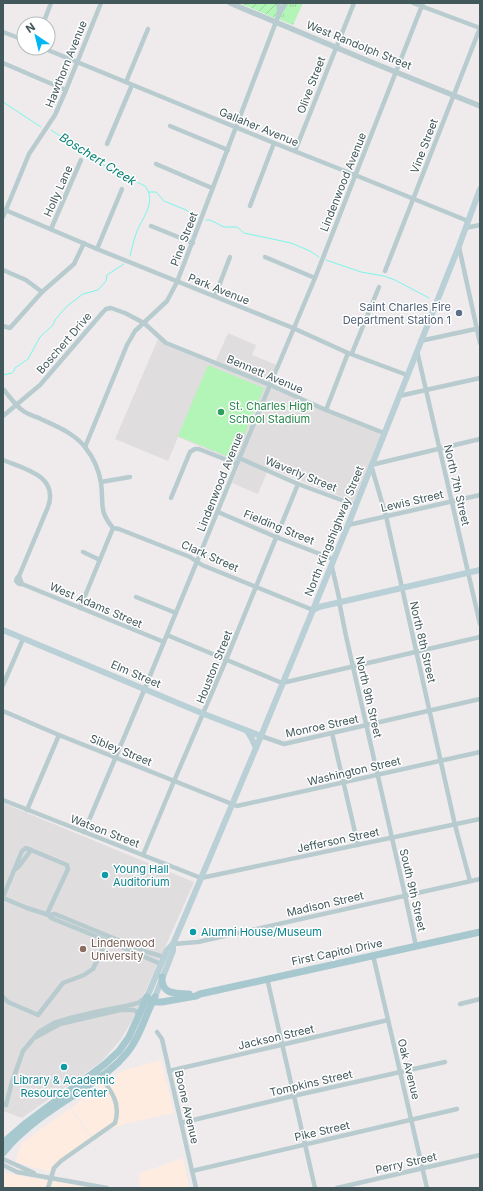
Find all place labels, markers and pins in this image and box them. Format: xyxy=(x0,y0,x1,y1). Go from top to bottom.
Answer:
place label: Saint Charles Fire Department Station 1 xyxy=(343,300,451,327)
marker: Saint Charles Fire Department Station 1 xyxy=(454,308,464,318)
place label: St. Charles High School Stadium xyxy=(229,399,313,426)
marker: St. Charles High School Stadium xyxy=(216,407,226,417)
place label: Young Hall Auditorium xyxy=(113,862,170,889)
marker: Young Hall Auditorium xyxy=(100,870,110,880)
place label: Alumni House/Museum xyxy=(201,925,322,939)
marker: Alumni House/Museum xyxy=(188,927,198,937)
place label: Lindenwood University xyxy=(91,936,155,963)
marker: Lindenwood University xyxy=(78,944,88,954)
marker: Library & Academic Resource Center xyxy=(59,1062,69,1072)
place label: Library & Academic Resource Center xyxy=(13,1073,115,1100)

